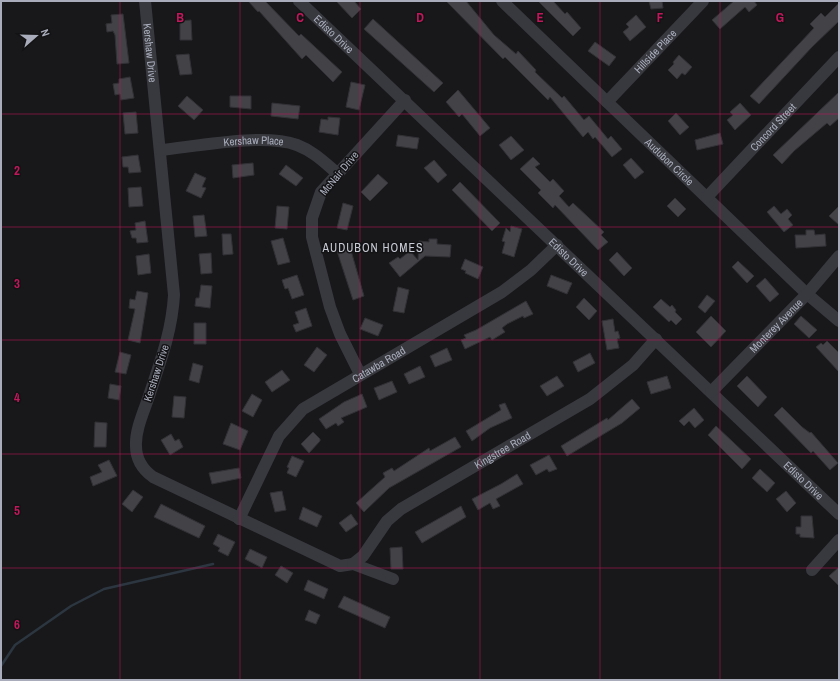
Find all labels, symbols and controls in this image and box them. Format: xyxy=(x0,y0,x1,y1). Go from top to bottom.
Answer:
text: B xyxy=(176,9,184,26)
text: C xyxy=(296,9,304,26)
text: D xyxy=(416,9,424,26)
text: E xyxy=(536,9,544,26)
text: F xyxy=(657,9,664,26)
text: G xyxy=(776,9,784,26)
street label: Edisto Drive xyxy=(311,12,357,56)
north arrow xyxy=(16,16,56,56)
street label: Kershaw Drive xyxy=(140,23,160,83)
street label: Hillside Place xyxy=(631,26,679,76)
text: N xyxy=(38,27,53,38)
street label: Concord Street xyxy=(747,100,799,154)
street label: Kershaw Place xyxy=(223,133,285,149)
street label: Audubon Circle xyxy=(641,134,697,188)
street label: McNair Drive xyxy=(317,148,361,198)
text: 2 xyxy=(14,162,20,179)
street label: Edisto Drive xyxy=(546,235,592,279)
district label: AUDUBON HOMES xyxy=(321,240,424,256)
text: 3 xyxy=(14,275,20,292)
street label: Monterey Avenue xyxy=(747,296,806,356)
street label: Kershaw Drive xyxy=(140,343,172,403)
street label: Catawba Road xyxy=(349,343,408,386)
text: 4 xyxy=(14,389,20,406)
street label: Kingstree Road xyxy=(472,428,533,472)
street label: Edisto Drive xyxy=(781,458,826,503)
text: 5 xyxy=(14,502,20,519)
text: 6 xyxy=(14,616,20,633)

